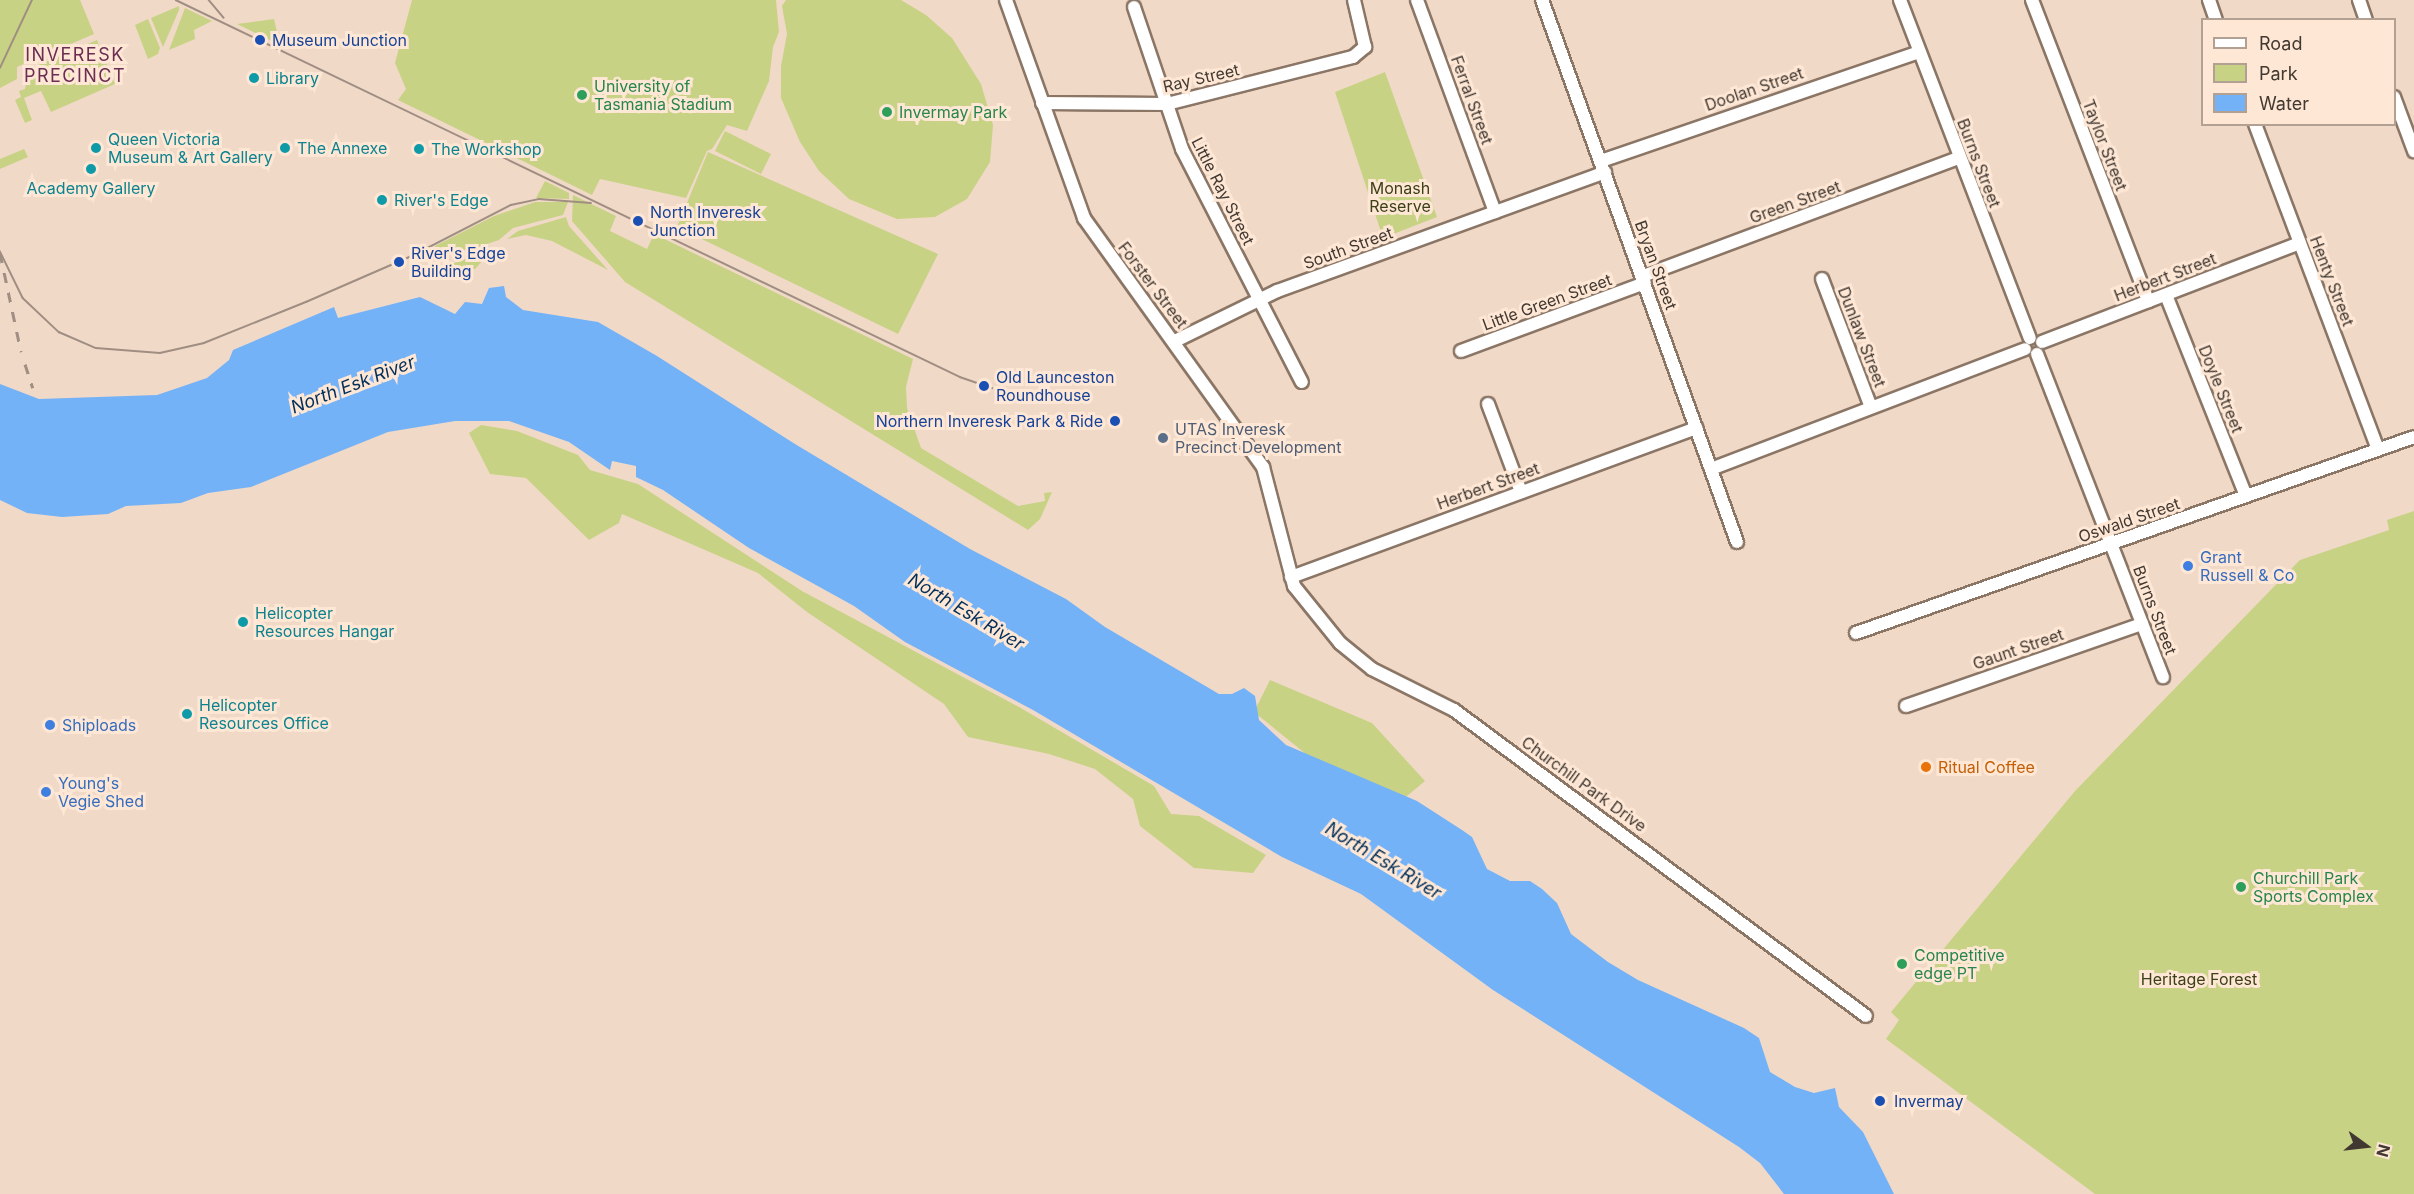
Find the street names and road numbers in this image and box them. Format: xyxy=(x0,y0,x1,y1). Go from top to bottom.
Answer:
street label: Ferral Street xyxy=(1447,53,1497,147)
street label: Ray Street xyxy=(1161,60,1241,96)
street label: Doolan Street xyxy=(1702,63,1806,115)
street label: Taylor Street xyxy=(2079,97,2131,193)
street label: Burns Street xyxy=(1953,116,2005,210)
street label: Little Ray Street xyxy=(1188,134,1258,248)
street label: Green Street xyxy=(1747,177,1843,227)
street label: Bryan Street xyxy=(1631,218,1681,312)
street label: South Street xyxy=(1301,223,1395,273)
street label: Henty Street xyxy=(2306,233,2358,329)
street label: Forster Street xyxy=(1114,238,1192,332)
street label: Herbert Street xyxy=(2111,249,2219,305)
street label: Little Green Street xyxy=(1480,270,1614,334)
street label: Dunlaw Street xyxy=(1834,284,1890,390)
street label: Doyle Street xyxy=(2195,342,2247,436)
street label: Herbert Street xyxy=(1434,459,1542,513)
street label: Oswald Street xyxy=(2076,494,2182,546)
street label: Burns Street xyxy=(2129,563,2181,657)
street label: Gaunt Street xyxy=(1970,625,2066,673)
street label: Churchill Park Drive xyxy=(1518,732,1650,836)

